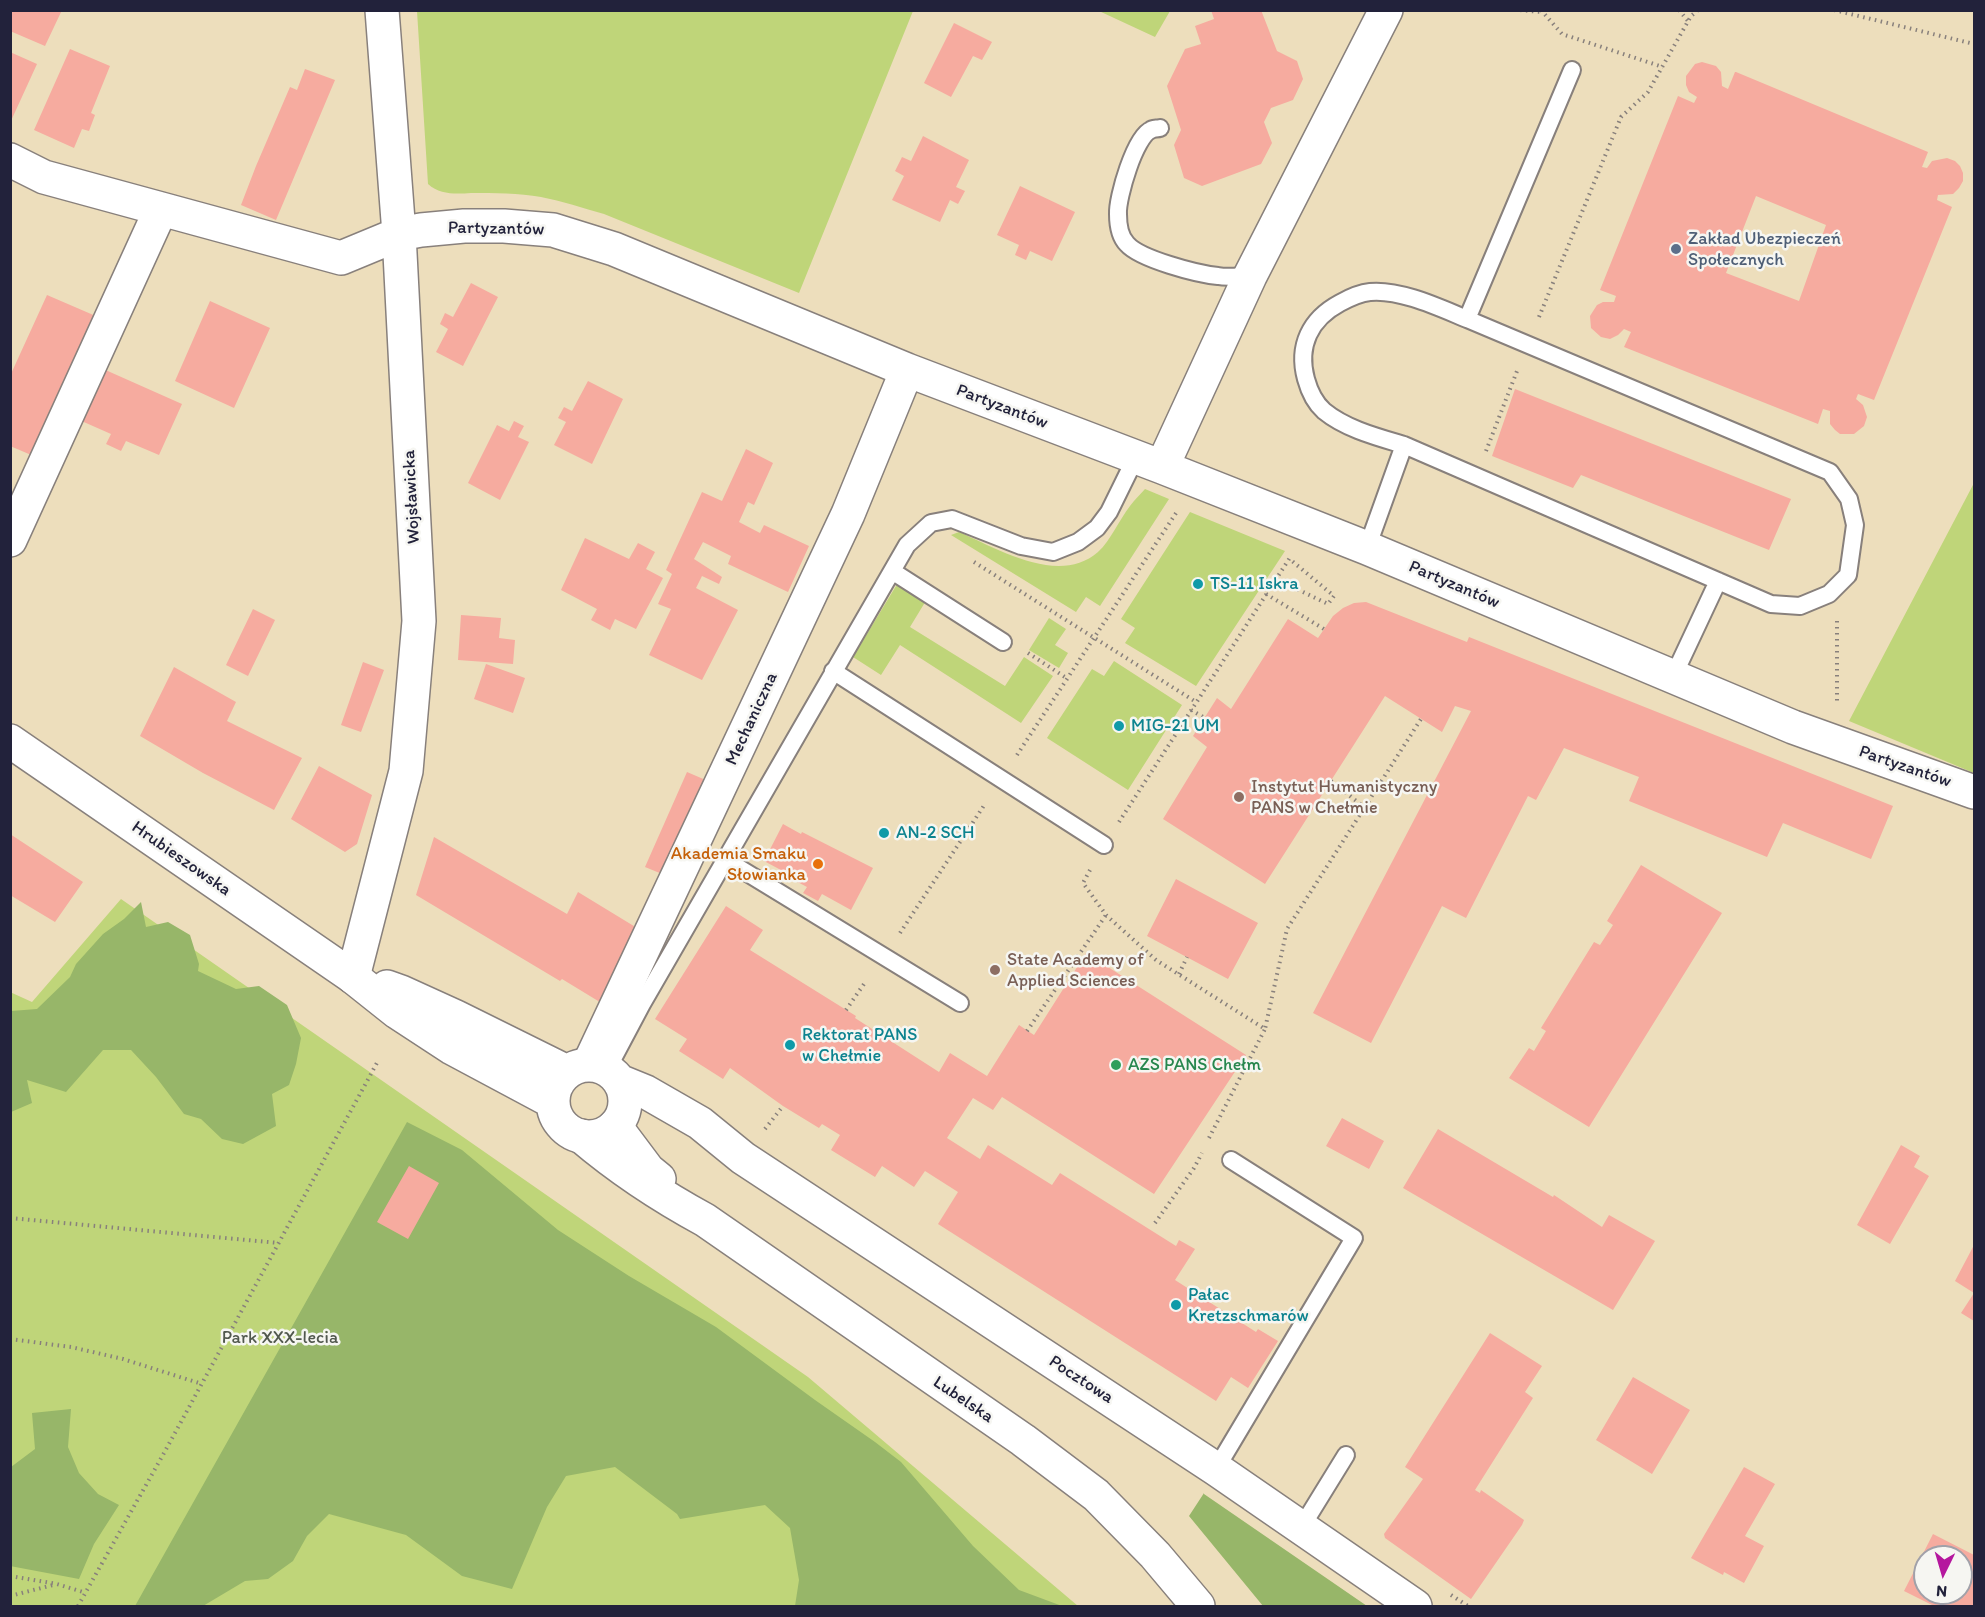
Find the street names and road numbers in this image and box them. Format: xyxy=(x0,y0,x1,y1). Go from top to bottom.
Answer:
street label: Partyzantów xyxy=(448,217,544,241)
street label: Partyzantów xyxy=(953,380,1051,434)
street label: Wojsławicka xyxy=(399,449,425,545)
street label: Partyzantów xyxy=(1405,556,1503,614)
street label: Mechaniczna xyxy=(721,669,783,769)
street label: Partyzantów xyxy=(1856,741,1954,793)
street label: Hrubieszowska xyxy=(127,817,235,901)
street label: Pocztowa xyxy=(1044,1351,1118,1409)
street label: Lubelska xyxy=(929,1372,997,1428)

